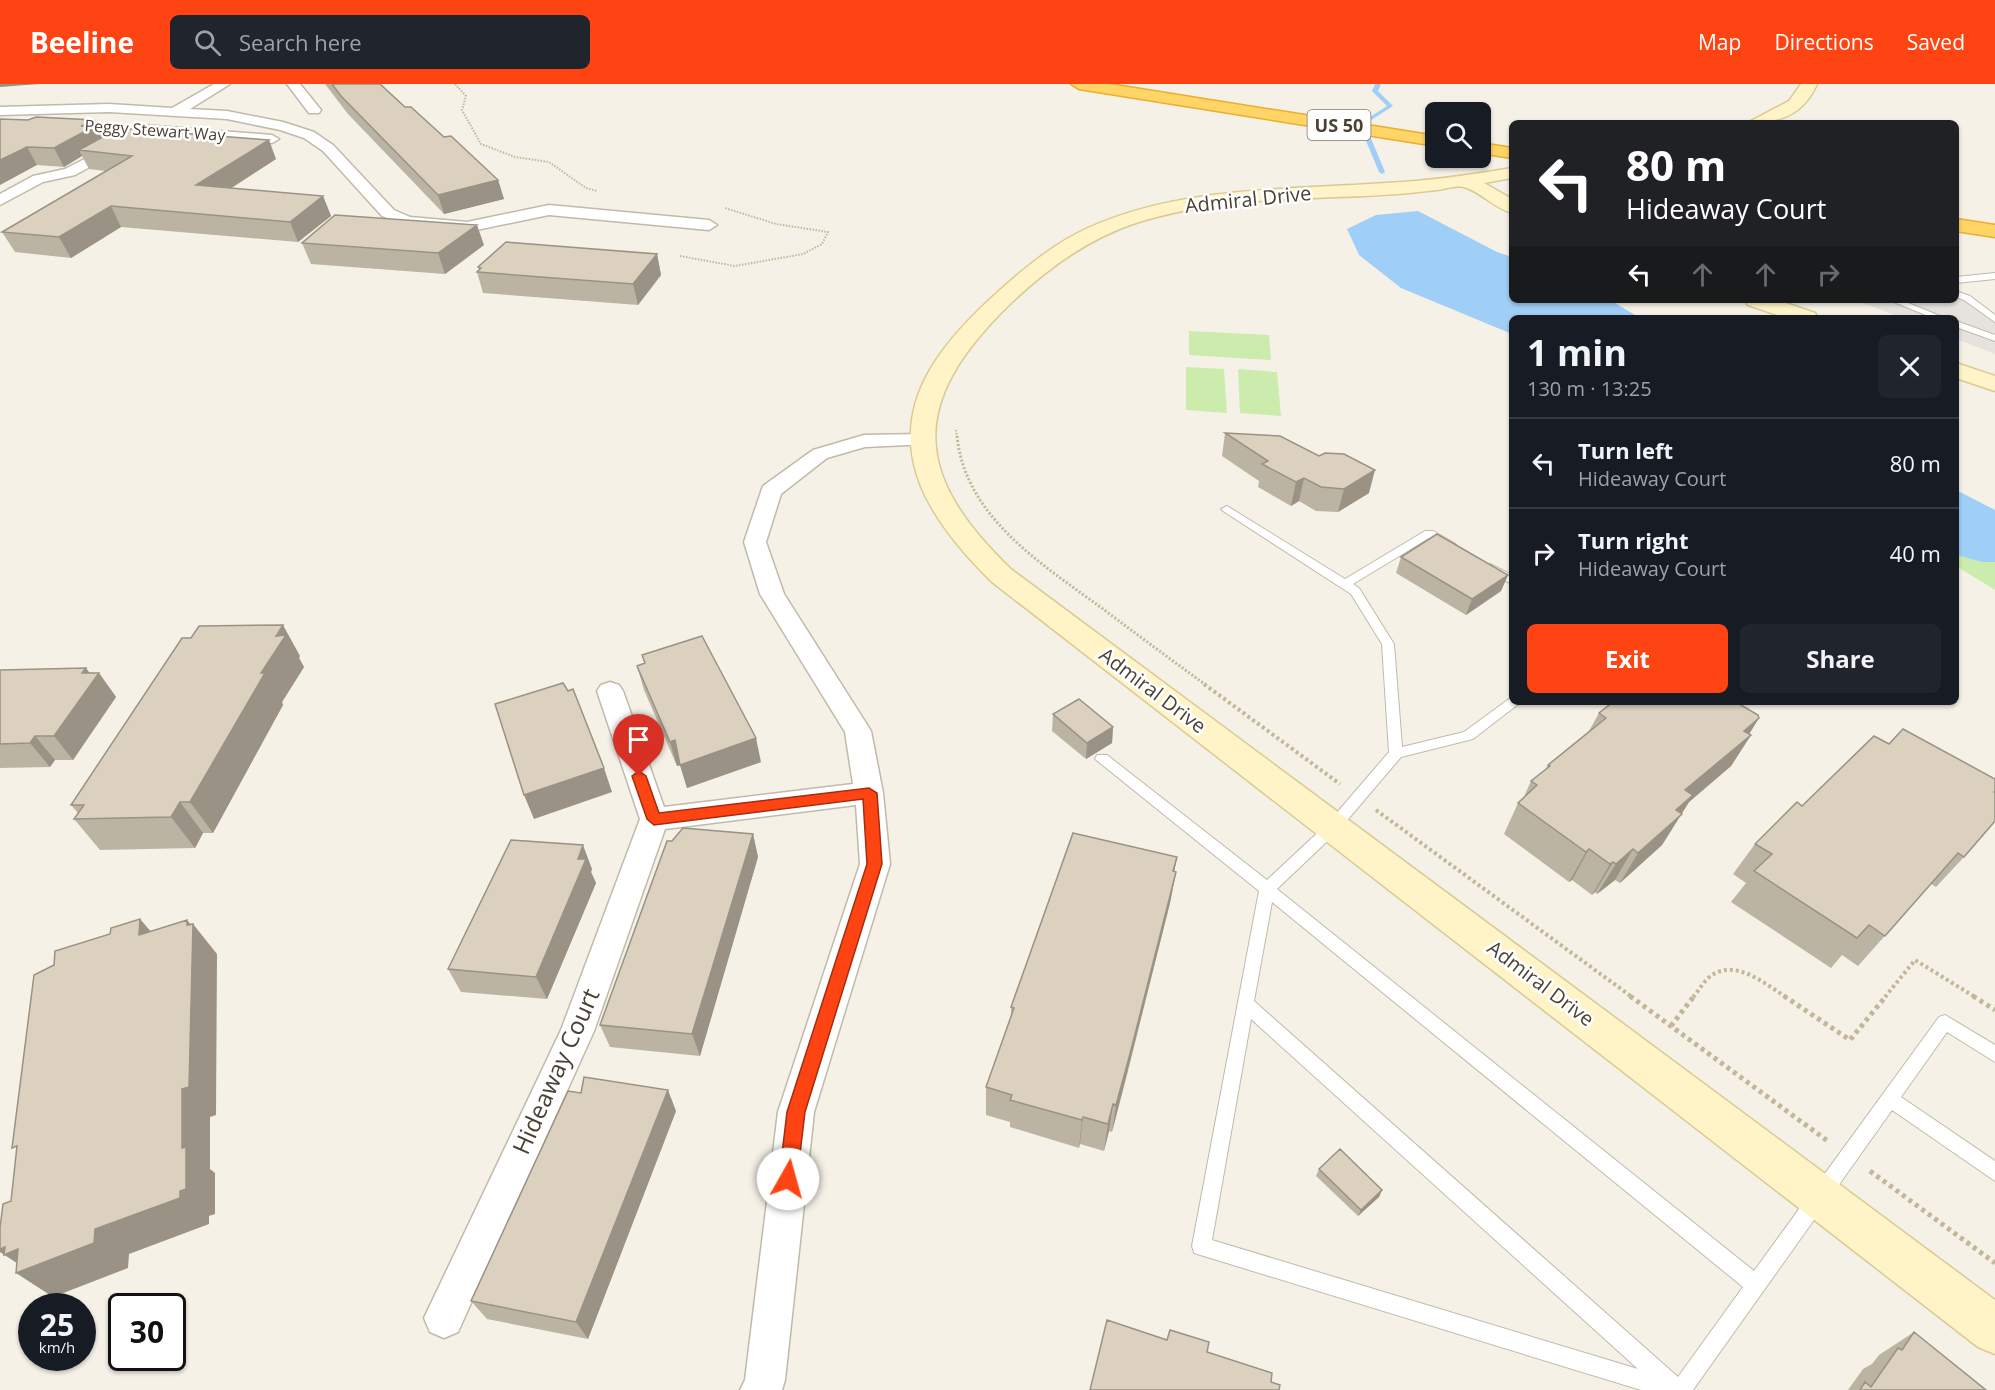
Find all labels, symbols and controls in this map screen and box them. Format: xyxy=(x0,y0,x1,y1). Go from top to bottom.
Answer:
search box xyxy=(170,15,590,69)
text: Beeline xyxy=(30,23,134,61)
icon: search xyxy=(191,26,224,59)
text: Search here xyxy=(239,27,362,57)
text: Map xyxy=(1698,28,1741,56)
text: Directions xyxy=(1774,28,1874,56)
text: Saved xyxy=(1907,28,1965,56)
map controls xyxy=(1425,102,1491,168)
button: search xyxy=(1425,102,1491,168)
road number: US 50 xyxy=(1308,110,1370,140)
street label: Peggy Stewart Way xyxy=(84,114,227,146)
text: 80 m xyxy=(1626,136,1726,193)
icon: left xyxy=(1527,144,1605,222)
street label: Admiral Drive xyxy=(1183,179,1313,219)
text: Hideaway Court xyxy=(1626,190,1826,227)
icon: left xyxy=(1623,258,1656,291)
icon: ahead xyxy=(1686,258,1719,291)
icon: ahead xyxy=(1749,258,1782,291)
icon: right xyxy=(1812,258,1845,291)
text: 1 min xyxy=(1527,328,1627,377)
button: close xyxy=(1878,335,1941,398)
text: 130 m · 13:25 xyxy=(1527,375,1652,402)
text: Turn left xyxy=(1578,435,1673,465)
icon: left xyxy=(1527,447,1560,480)
text: 80 m xyxy=(1890,448,1941,478)
text: Hideaway Court xyxy=(1578,465,1726,492)
text: Turn right xyxy=(1578,525,1689,555)
icon: right xyxy=(1527,537,1560,570)
text: 40 m xyxy=(1890,538,1941,568)
text: Hideaway Court xyxy=(1578,555,1726,582)
button: Exit xyxy=(1527,624,1728,693)
button: Share xyxy=(1740,624,1941,693)
street label: Admiral Drive xyxy=(1094,641,1212,739)
pin xyxy=(613,714,664,776)
icon: arrive xyxy=(622,723,655,756)
street label: Admiral Drive xyxy=(1482,934,1600,1032)
street label: Hideaway Court xyxy=(504,983,606,1159)
position arrow xyxy=(756,1147,820,1211)
speed limit sign: 30 xyxy=(108,1293,186,1371)
text: 25 xyxy=(40,1304,74,1345)
text: km/h xyxy=(39,1337,75,1357)

